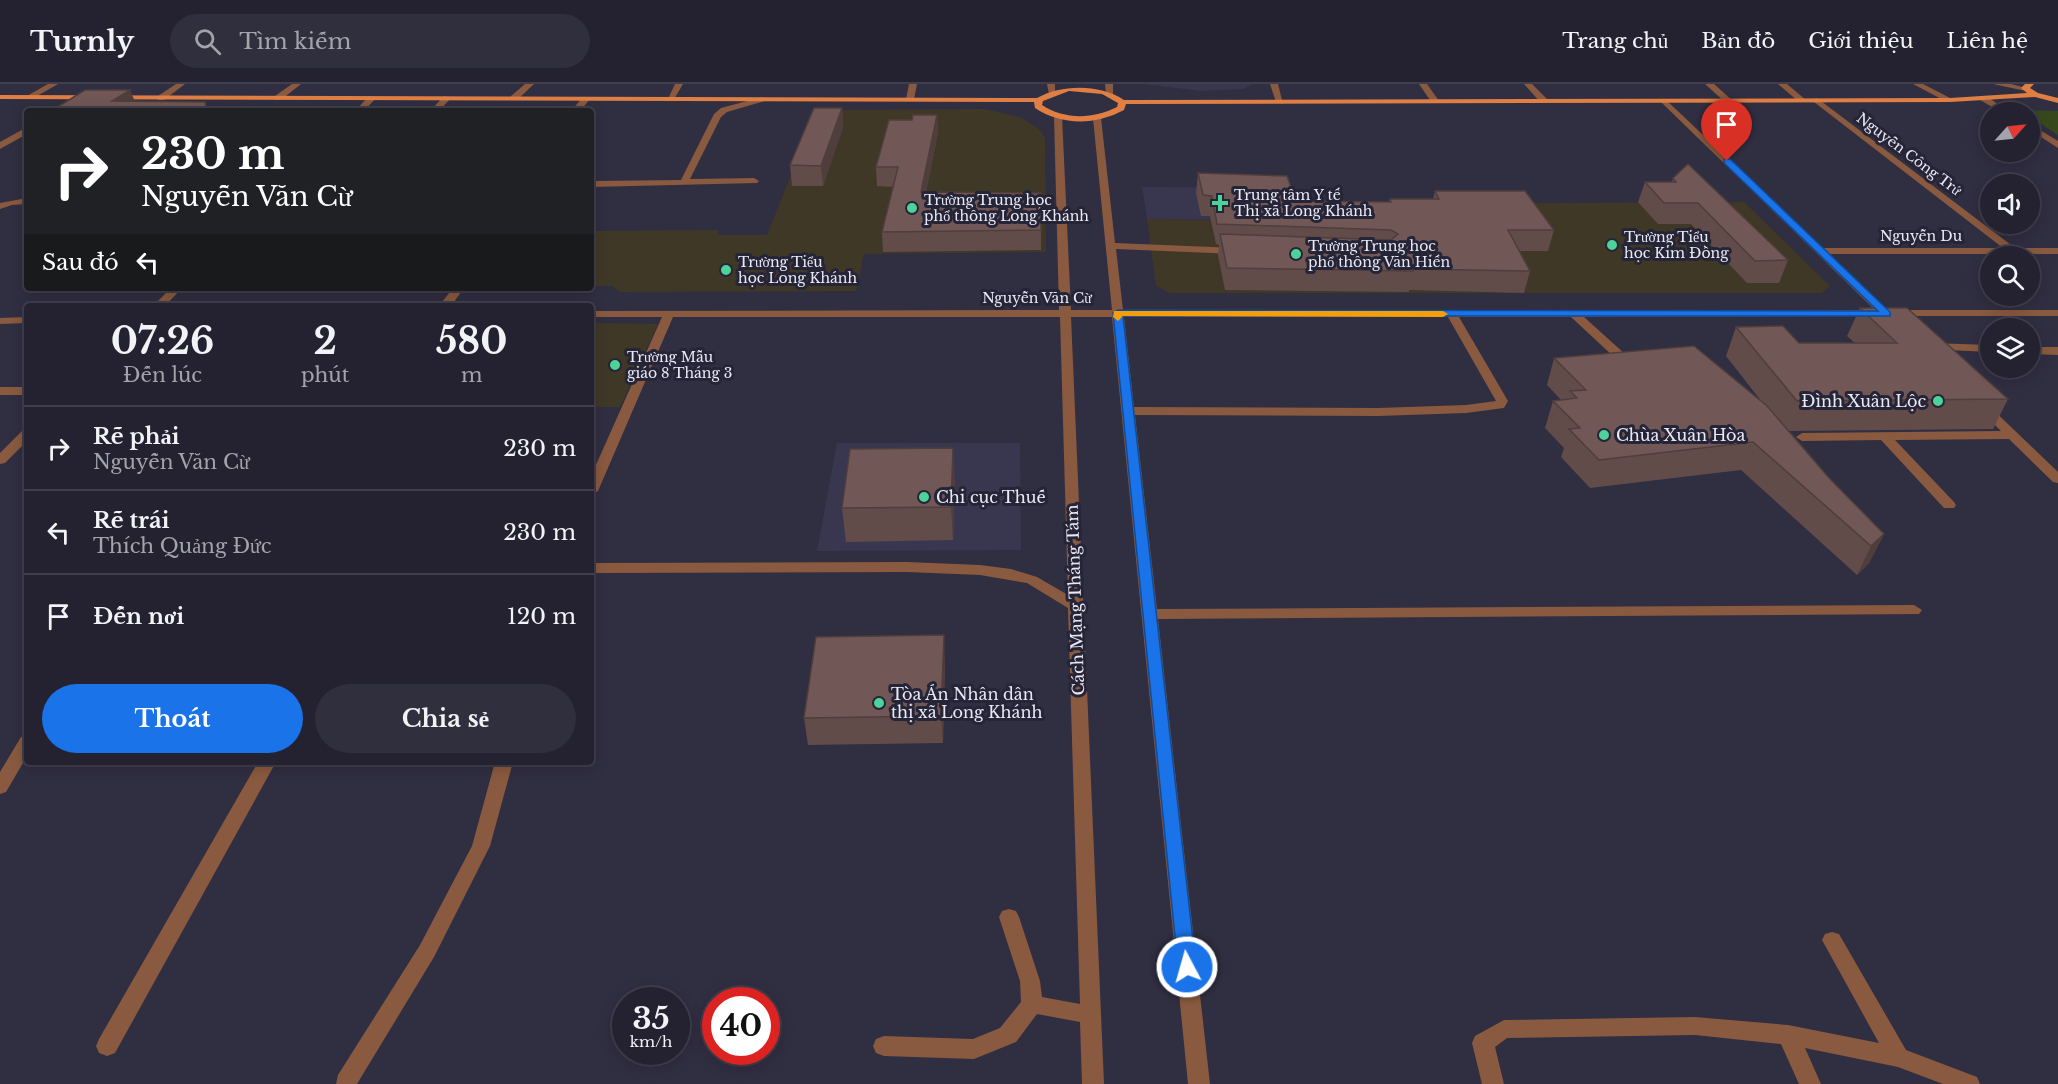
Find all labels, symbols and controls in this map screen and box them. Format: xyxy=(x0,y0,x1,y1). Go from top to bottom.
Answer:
search box xyxy=(170,14,590,68)
text: Turnly xyxy=(30,24,134,59)
icon: search xyxy=(191,25,224,58)
text: Tìm kiếm xyxy=(239,28,351,55)
text: Trang chủ xyxy=(1562,28,1668,54)
text: Bản đồ xyxy=(1701,28,1775,54)
text: Giới thiệu xyxy=(1808,28,1914,54)
text: Liên hệ xyxy=(1947,28,2028,54)
pin xyxy=(1701,99,1752,161)
north arrow xyxy=(1980,102,2040,162)
map controls xyxy=(1980,102,2040,378)
icon: arrive xyxy=(1710,108,1743,141)
street label: Nguyễn Công Trứ xyxy=(1853,109,1965,200)
text: 230 m xyxy=(141,128,284,180)
icon: right xyxy=(42,132,120,210)
button: sound xyxy=(1980,174,2040,234)
text: Nguyễn Văn Cừ xyxy=(141,180,353,213)
place label: Trung tâm Y tế Thị xã Long Khánh xyxy=(1234,186,1373,220)
place label: Trường Trung học phổ thông Long Khánh xyxy=(924,191,1089,225)
marker: Trung tâm Y tế Thị xã Long Khánh xyxy=(1211,194,1229,212)
marker: Trường Trung học phổ thông Long Khánh xyxy=(905,201,919,215)
street label: Nguyễn Du xyxy=(1880,227,1963,245)
place label: Trường Tiểu học Kim Đồng xyxy=(1624,228,1729,262)
place label: Trường Trung học phổ thông Văn Hiến xyxy=(1308,237,1450,271)
marker: Trường Tiểu học Kim Đồng xyxy=(1605,238,1619,252)
icon: left xyxy=(131,246,164,279)
button: search xyxy=(1980,246,2040,306)
marker: Trường Trung học phổ thông Văn Hiến xyxy=(1289,247,1303,261)
text: Sau đó xyxy=(42,249,119,276)
place label: Trường Tiểu học Long Khánh xyxy=(738,253,857,287)
marker: Trường Tiểu học Long Khánh xyxy=(719,263,733,277)
street label: Nguyễn Văn Cừ xyxy=(982,289,1092,307)
button: layers xyxy=(1980,318,2040,378)
text: 07:26 xyxy=(111,319,214,364)
text: 2 xyxy=(313,319,337,364)
text: 580 xyxy=(436,319,507,364)
place label: Trường Mẫu giáo 8 Tháng 3 xyxy=(627,348,732,382)
marker: Trường Mẫu giáo 8 Tháng 3 xyxy=(608,358,622,372)
text: Đến lúc xyxy=(123,363,202,387)
text: phút xyxy=(301,363,349,387)
text: m xyxy=(461,363,482,387)
place label: Đình Xuân Lộc xyxy=(1801,391,1926,411)
marker: Đình Xuân Lộc xyxy=(1931,394,1945,408)
text: Rẽ phải xyxy=(93,423,180,450)
place label: Chùa Xuân Hòa xyxy=(1616,425,1745,445)
marker: Chùa Xuân Hòa xyxy=(1597,428,1611,442)
icon: right xyxy=(42,432,75,465)
text: 230 m xyxy=(503,435,576,462)
text: Nguyễn Văn Cừ xyxy=(93,450,250,474)
place label: Chi cục Thuế xyxy=(936,487,1046,507)
marker: Chi cục Thuế xyxy=(917,490,931,504)
street label: Cách Mạng Tháng Tám xyxy=(1062,504,1088,696)
text: Rẽ trái xyxy=(93,507,169,534)
icon: left xyxy=(42,516,75,549)
text: 230 m xyxy=(503,519,576,546)
text: Thích Quảng Đức xyxy=(93,534,272,558)
icon: arrive xyxy=(42,600,75,633)
text: Đến nơi xyxy=(93,603,184,630)
text: 120 m xyxy=(507,603,576,630)
button: Thoát xyxy=(42,684,303,753)
button: Chia sẻ xyxy=(315,684,576,753)
place label: Tòa Án Nhân dân thị xã Long Khánh xyxy=(891,684,1042,722)
marker: Tòa Án Nhân dân thị xã Long Khánh xyxy=(872,696,886,710)
position arrow xyxy=(1155,935,1219,999)
speed limit sign: 40 xyxy=(702,987,780,1065)
text: 35 xyxy=(633,1000,669,1037)
text: km/h xyxy=(630,1032,672,1051)

